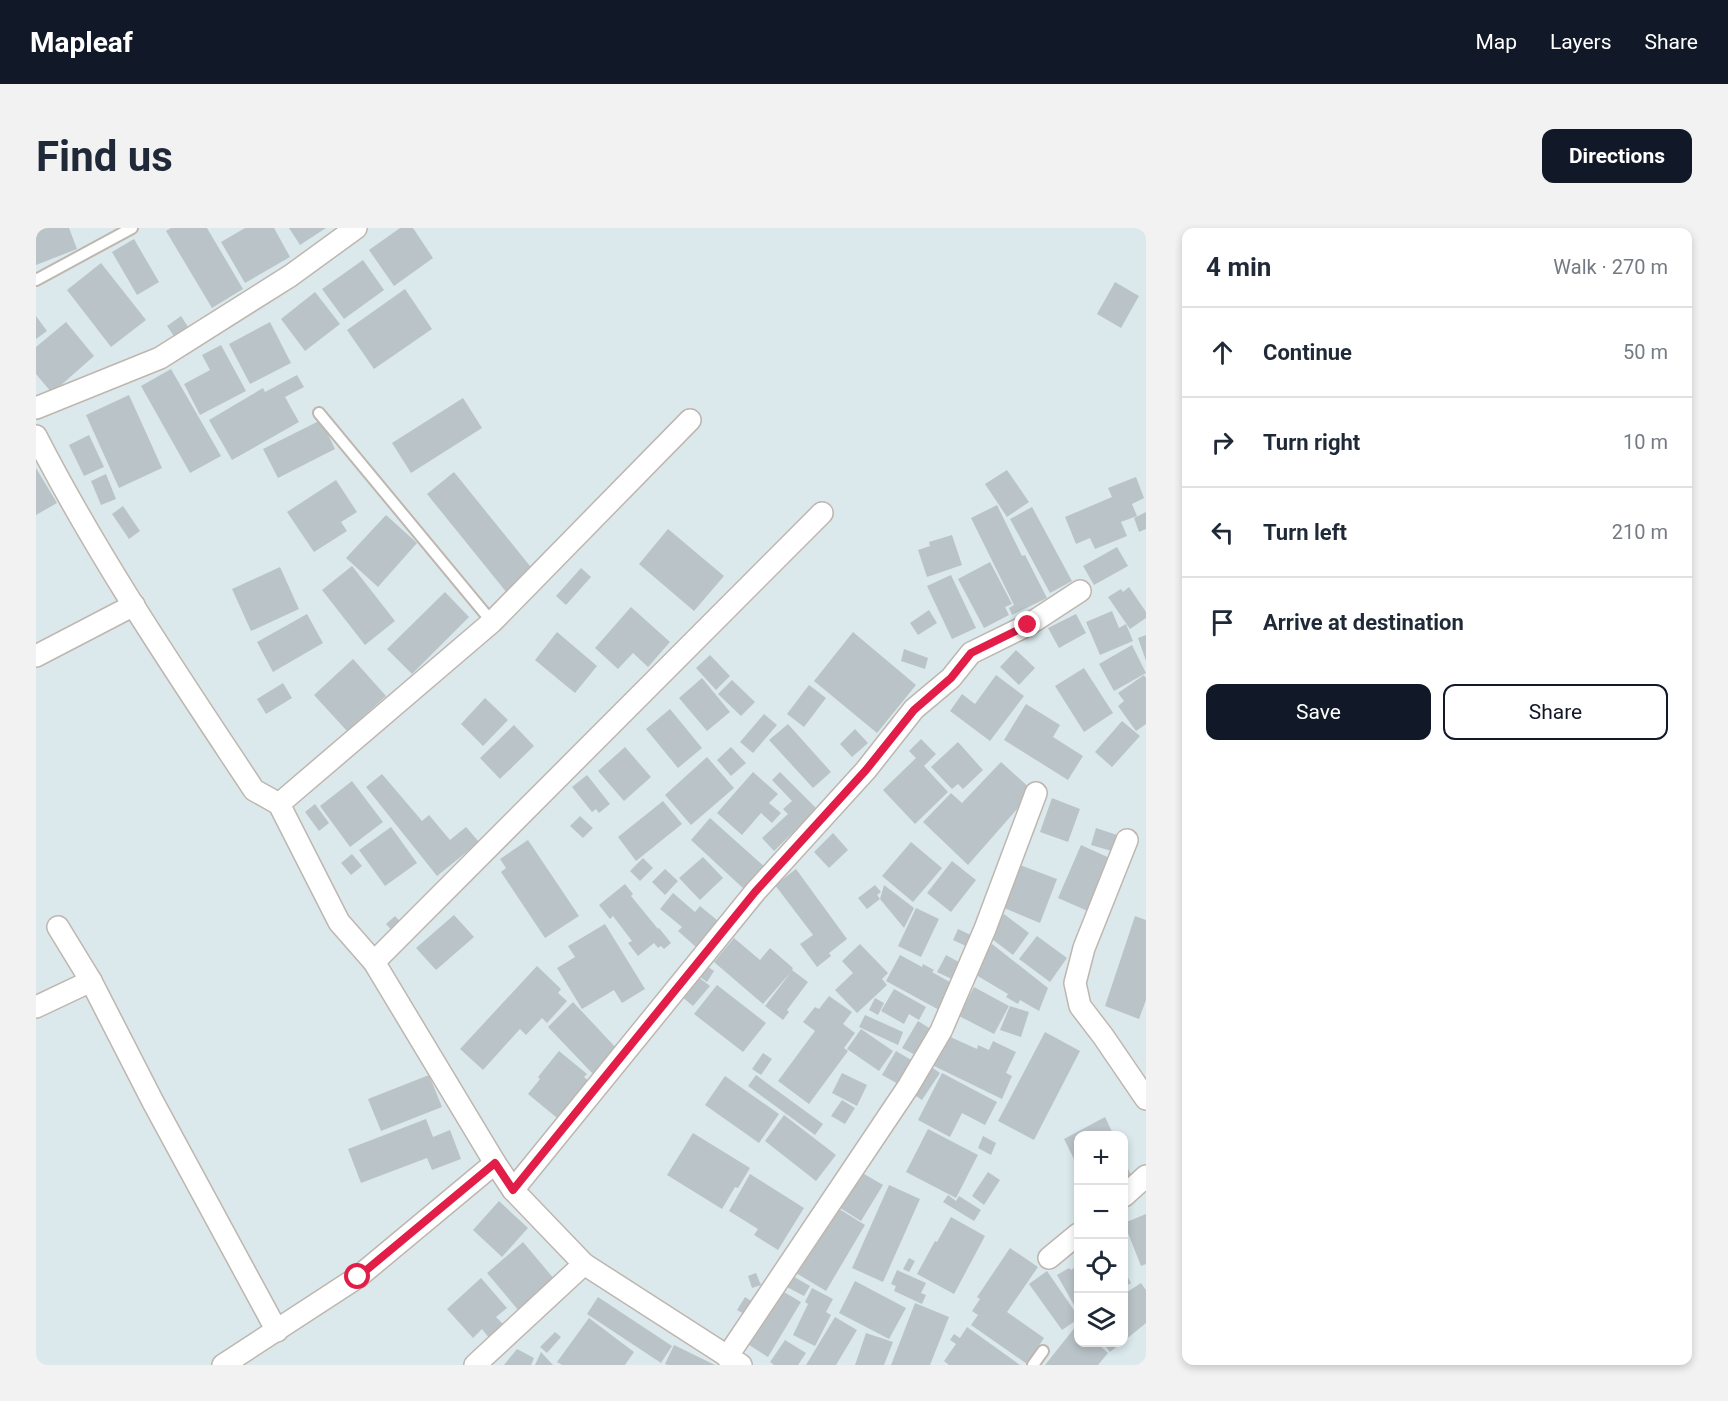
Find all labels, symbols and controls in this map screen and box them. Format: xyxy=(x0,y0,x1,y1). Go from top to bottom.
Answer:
text: Mapleaf xyxy=(30,26,133,59)
text: Map xyxy=(1475,30,1517,54)
text: Layers xyxy=(1550,30,1611,54)
text: Share xyxy=(1644,30,1698,54)
button: Directions xyxy=(1542,129,1692,183)
text: Find us xyxy=(36,132,173,181)
text: 4 min xyxy=(1206,252,1271,282)
text: Walk · 270 m xyxy=(1553,255,1668,279)
icon: ahead xyxy=(1206,336,1239,369)
text: Continue xyxy=(1263,340,1352,365)
text: 50 m xyxy=(1623,340,1668,364)
icon: right xyxy=(1206,426,1239,459)
text: Turn right xyxy=(1263,430,1360,455)
text: 10 m xyxy=(1623,430,1668,454)
icon: left xyxy=(1206,516,1239,549)
text: Turn left xyxy=(1263,520,1347,545)
text: 210 m xyxy=(1612,520,1668,544)
icon: arrive xyxy=(1206,606,1239,639)
text: Arrive at destination xyxy=(1263,610,1464,635)
route end xyxy=(1014,611,1040,637)
button: Save xyxy=(1206,684,1431,740)
button: Share xyxy=(1443,684,1668,740)
map controls xyxy=(1074,1131,1128,1347)
button: + xyxy=(1074,1131,1128,1185)
button: − xyxy=(1074,1185,1128,1239)
button: locate xyxy=(1074,1239,1128,1293)
route start xyxy=(344,1263,370,1289)
button: layers xyxy=(1074,1293,1128,1347)

